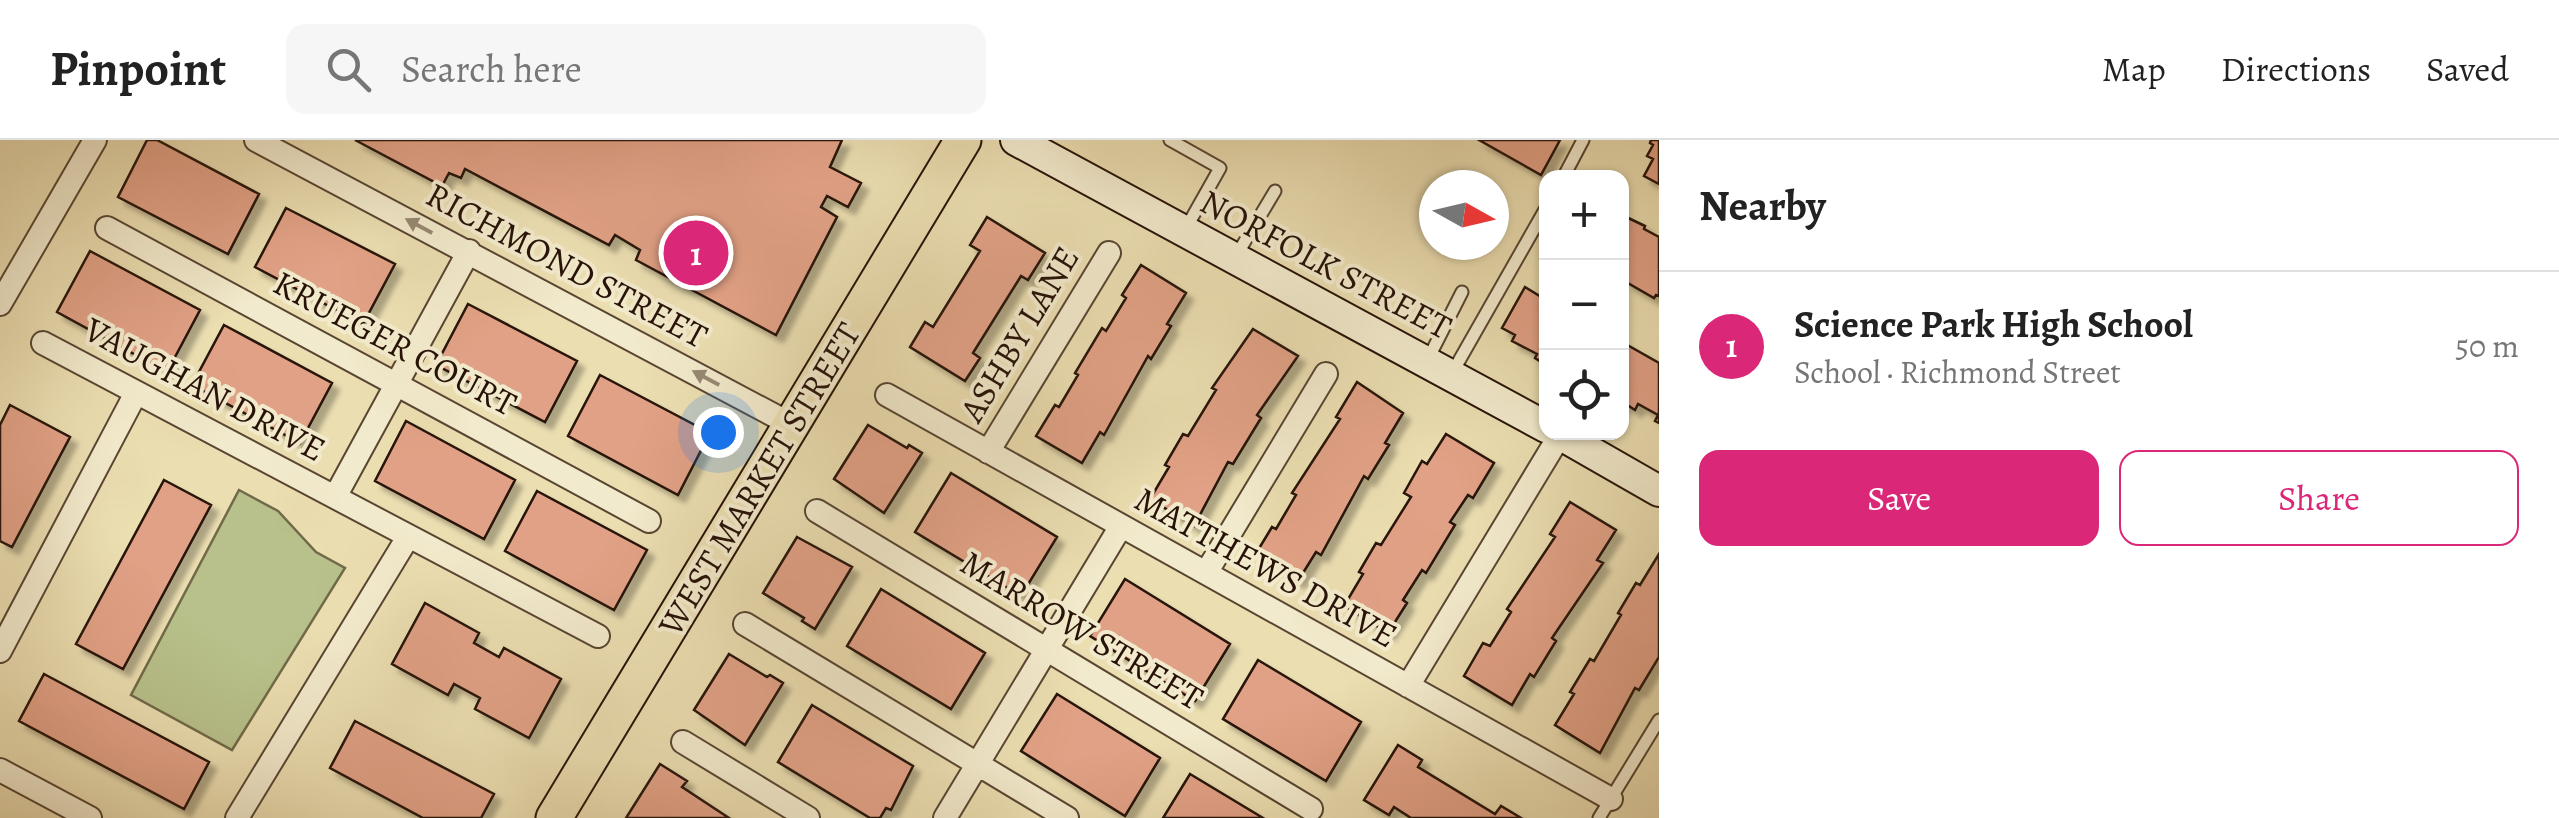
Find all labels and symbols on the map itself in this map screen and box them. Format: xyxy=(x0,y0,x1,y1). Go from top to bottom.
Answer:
north arrow xyxy=(1419,170,1509,260)
street label: RICHMOND STREET xyxy=(418,171,716,359)
street label: NORFOLK STREET xyxy=(1192,178,1460,350)
pin: 1 xyxy=(664,216,728,290)
one-way arrow xyxy=(405,217,434,234)
street label: ASHBY LANE xyxy=(947,237,1090,432)
street label: KRUEGER COURT xyxy=(265,259,525,427)
street label: VAUGHAN DRIVE xyxy=(75,305,334,473)
street label: WEST MARKET STREET xyxy=(646,313,872,645)
one-way arrow xyxy=(692,370,721,387)
your location xyxy=(693,407,744,458)
street label: MATTHEWS DRIVE xyxy=(1126,475,1406,659)
street label: MARROW STREET xyxy=(952,539,1212,721)

